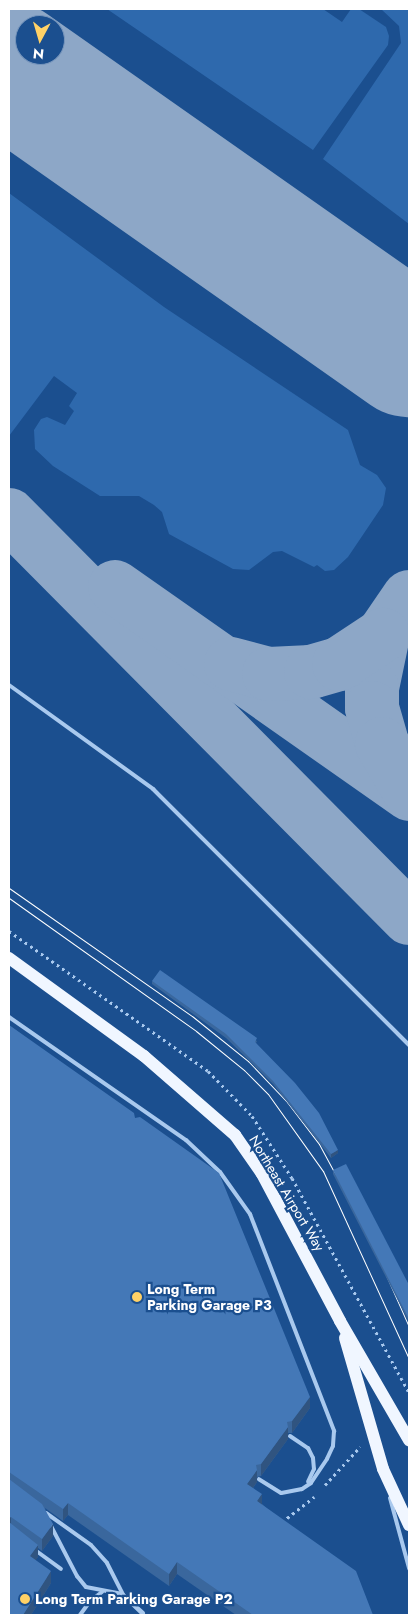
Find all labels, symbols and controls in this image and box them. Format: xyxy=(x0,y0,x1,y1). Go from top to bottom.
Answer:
north arrow xyxy=(15,15,65,65)
text: N xyxy=(32,43,45,64)
street label: Northeast Airport Way xyxy=(246,1132,328,1254)
place label: Long Term Parking Garage P3 xyxy=(147,1281,272,1314)
marker: Long Term Parking Garage P3 xyxy=(131,1291,143,1303)
place label: Long Term Parking Garage P2 xyxy=(35,1591,233,1607)
marker: Long Term Parking Garage P2 xyxy=(19,1593,31,1605)

